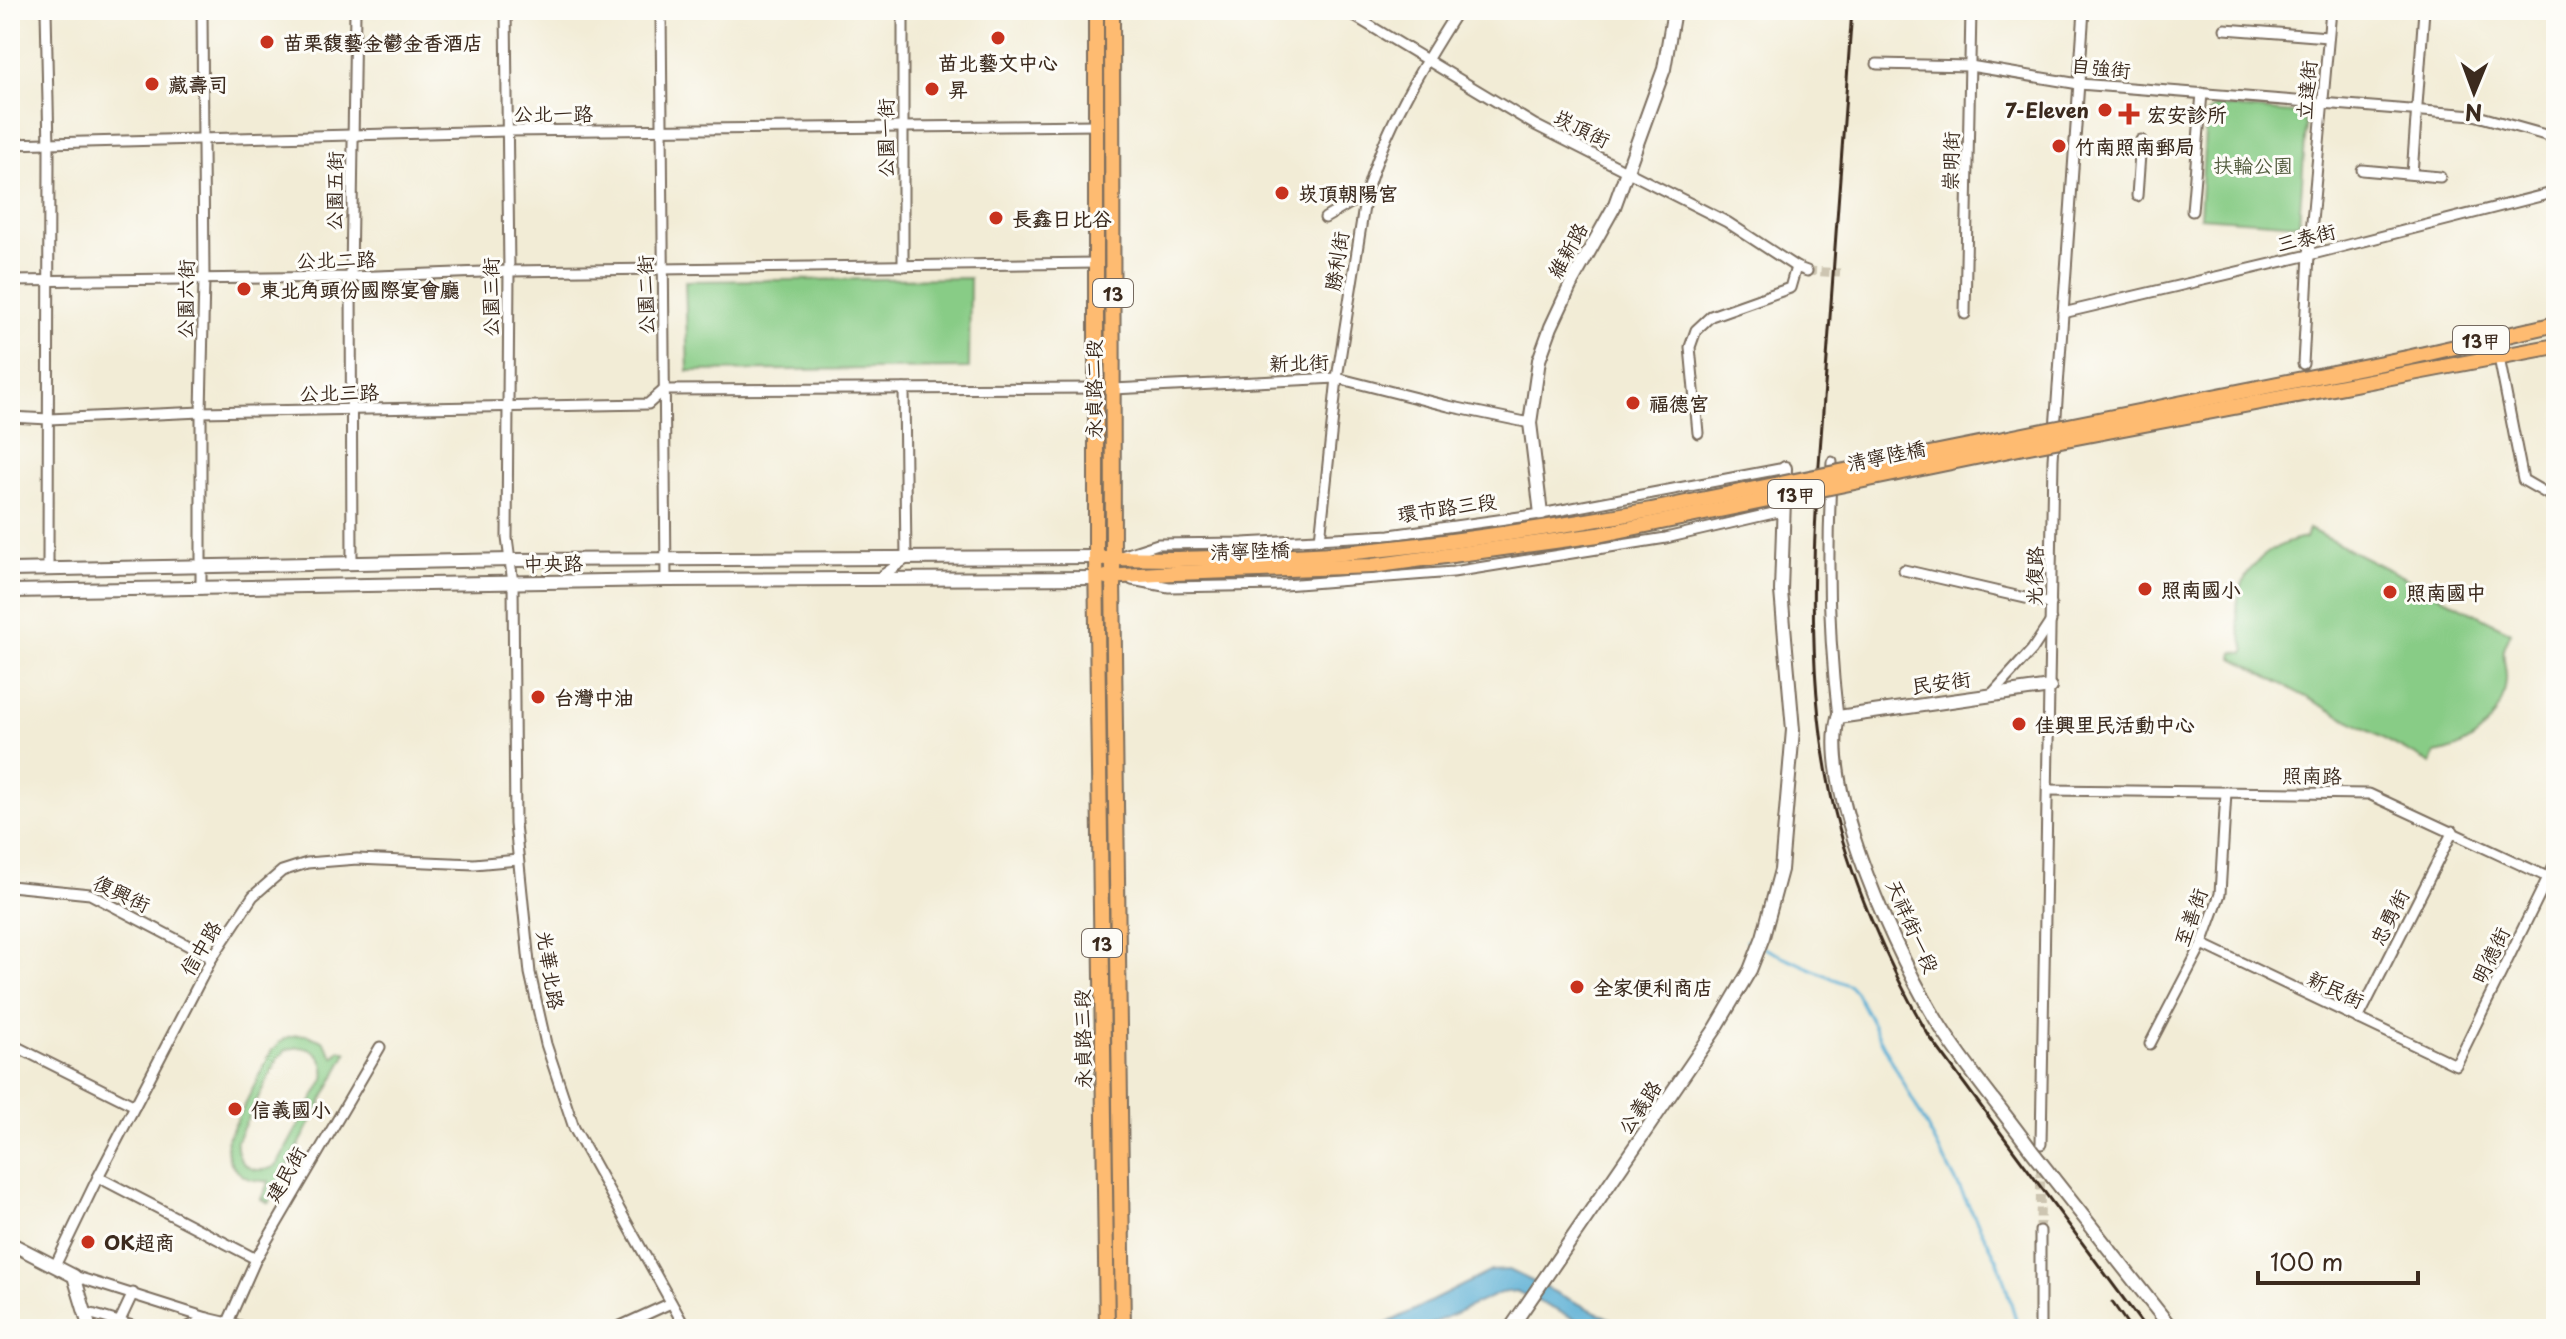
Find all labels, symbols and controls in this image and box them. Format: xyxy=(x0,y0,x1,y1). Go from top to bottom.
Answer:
place label: 苗栗馥藝金鬱金香酒店 xyxy=(283,27,483,57)
marker: 苗北藝文中心 xyxy=(989,29,1007,47)
marker: 苗栗馥藝金鬱金香酒店 xyxy=(258,33,276,51)
place label: 苗北藝文中心 xyxy=(938,47,1058,77)
street label: 自強街 xyxy=(2070,49,2132,85)
north arrow xyxy=(2434,52,2514,132)
street label: 立達街 xyxy=(2288,59,2324,121)
place label: 藏壽司 xyxy=(168,69,228,99)
place label: 昇 xyxy=(948,74,968,104)
marker: 藏壽司 xyxy=(143,75,161,93)
marker: 昇 xyxy=(923,80,941,98)
place label: 7-Eleven xyxy=(2005,95,2089,125)
text: N xyxy=(2465,97,2483,130)
street label: 公北一路 xyxy=(513,98,594,128)
street label: 公園一街 xyxy=(870,98,900,178)
place label: 宏安診所 xyxy=(2147,99,2227,129)
street label: 崁頂街 xyxy=(1548,101,1616,155)
marker: 7-Eleven xyxy=(2096,101,2114,119)
marker: 宏安診所 xyxy=(2118,103,2140,125)
street label: 崇明街 xyxy=(1934,131,1966,191)
place label: 竹南照南郵局 xyxy=(2075,131,2195,161)
marker: 竹南照南郵局 xyxy=(2050,137,2068,155)
park label: 扶輪公園 xyxy=(2213,150,2293,180)
street label: 公園五街 xyxy=(318,151,350,231)
place label: 崁頂朝陽宮 xyxy=(1298,178,1398,208)
marker: 崁頂朝陽宮 xyxy=(1273,184,1291,202)
place label: 長鑫日比谷 xyxy=(1012,203,1112,233)
marker: 長鑫日比谷 xyxy=(987,209,1005,227)
street label: 三泰街 xyxy=(2273,215,2339,259)
street label: 維新路 xyxy=(1539,216,1595,284)
street label: 勝利街 xyxy=(1316,229,1356,293)
street label: 公北二路 xyxy=(296,243,377,275)
street label: 公園二街 xyxy=(629,255,661,335)
street label: 公園三街 xyxy=(475,257,505,337)
street label: 公園六街 xyxy=(169,259,201,339)
place label: 東北角頭份國際宴會廳 xyxy=(260,274,460,304)
road number: 13 xyxy=(1093,279,1133,307)
marker: 東北角頭份國際宴會廳 xyxy=(235,280,253,298)
road number: 13甲 xyxy=(2453,326,2509,354)
street label: 永貞路二段 xyxy=(1078,339,1108,439)
street label: 新北街 xyxy=(1268,346,1330,378)
street label: 公北三路 xyxy=(299,376,380,408)
place label: 福德宮 xyxy=(1649,388,1709,418)
marker: 福德宮 xyxy=(1624,394,1642,412)
street label: 清寧陸橋 xyxy=(1844,432,1928,478)
road number: 13甲 xyxy=(1768,480,1824,508)
street label: 環市路三段 xyxy=(1395,485,1499,529)
street label: 清寧陸橋 xyxy=(1210,534,1290,566)
street label: 光復路 xyxy=(2018,545,2050,606)
street label: 中央路 xyxy=(523,547,584,579)
place label: 照南國小 xyxy=(2161,574,2241,604)
place label: 照南國中 xyxy=(2406,577,2486,607)
marker: 照南國小 xyxy=(2136,580,2154,598)
marker: 照南國中 xyxy=(2381,583,2399,601)
street label: 民安街 xyxy=(1909,663,1973,701)
place label: 台灣中油 xyxy=(554,682,634,712)
marker: 台灣中油 xyxy=(529,688,547,706)
place label: 佳興里民活動中心 xyxy=(2035,709,2195,739)
marker: 佳興里民活動中心 xyxy=(2010,715,2028,733)
street label: 照南路 xyxy=(2282,759,2343,791)
street label: 復興街 xyxy=(88,867,156,919)
street label: 天祥街一段 xyxy=(1879,874,1947,978)
street label: 忠勇街 xyxy=(2362,883,2416,951)
street label: 至善街 xyxy=(2166,884,2214,950)
street label: 信中路 xyxy=(172,914,229,981)
street label: 明德街 xyxy=(2463,921,2517,989)
street label: 光華北路 xyxy=(530,928,572,1013)
road number: 13 xyxy=(1082,929,1122,957)
street label: 新民街 xyxy=(2302,963,2370,1015)
place label: 全家便利商店 xyxy=(1593,972,1713,1002)
marker: 全家便利商店 xyxy=(1568,978,1586,996)
street label: 永貞路三段 xyxy=(1066,989,1098,1089)
street label: 公義路 xyxy=(1610,1073,1669,1140)
place label: 信義國小 xyxy=(251,1094,331,1124)
marker: 信義國小 xyxy=(226,1100,244,1118)
street label: 建民街 xyxy=(257,1141,313,1207)
place label: OK超商 xyxy=(104,1227,175,1257)
marker: OK超商 xyxy=(79,1233,97,1251)
scale bar xyxy=(2258,1235,2418,1285)
text: 100 m xyxy=(2270,1243,2343,1279)

